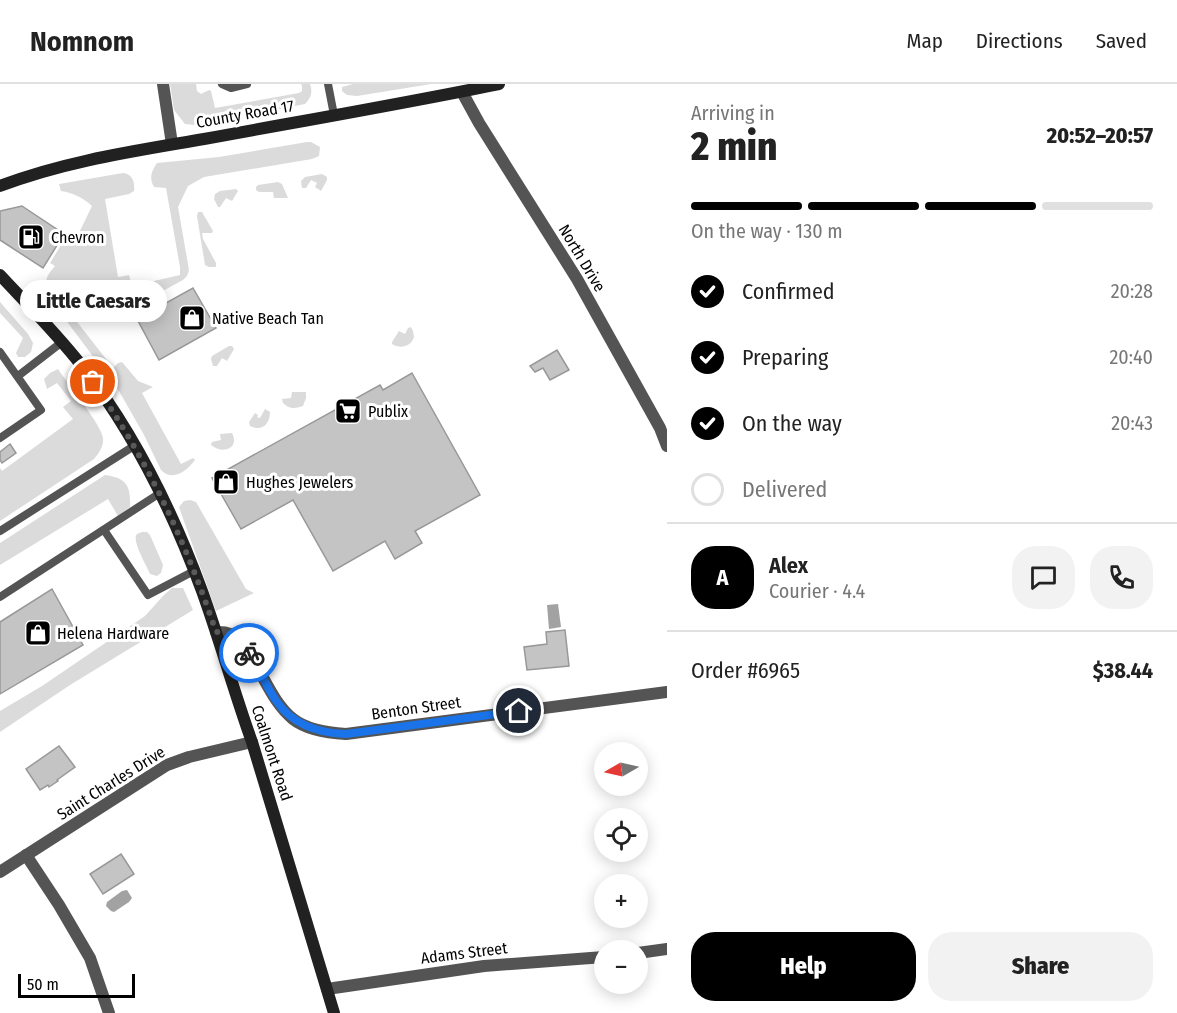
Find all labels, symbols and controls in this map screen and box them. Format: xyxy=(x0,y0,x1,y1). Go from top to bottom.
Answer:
text: Nomnom xyxy=(30,25,134,58)
text: Map xyxy=(906,28,943,54)
text: Directions xyxy=(976,28,1063,54)
text: Saved xyxy=(1096,28,1147,54)
street label: County Road 17 xyxy=(195,96,296,132)
text: Arriving in xyxy=(691,101,775,125)
text: 20:52–20:57 xyxy=(1047,122,1153,149)
text: 2 min xyxy=(691,124,777,170)
text: On the way · 130 m xyxy=(691,219,843,243)
street label: North Drive xyxy=(555,221,610,295)
fuel station icon: Chevron xyxy=(16,222,46,252)
place label: Chevron xyxy=(51,228,104,247)
icon: check xyxy=(691,275,724,308)
text: Confirmed xyxy=(742,278,835,305)
text: 20:28 xyxy=(1111,279,1153,303)
callout: Little Caesars xyxy=(20,280,166,322)
text: Little Caesars xyxy=(37,289,150,313)
shop icon: Native Beach Tan xyxy=(177,303,207,333)
place label: Native Beach Tan xyxy=(212,309,324,328)
icon: check xyxy=(691,341,724,374)
text: Preparing xyxy=(742,344,828,371)
text: 20:40 xyxy=(1110,345,1153,369)
pin xyxy=(67,356,118,407)
icon: bag xyxy=(76,365,109,398)
supermarket icon: Publix xyxy=(333,396,363,426)
place label: Publix xyxy=(368,402,408,421)
icon: check xyxy=(691,407,724,440)
text: On the way xyxy=(742,410,842,437)
text: 20:43 xyxy=(1111,411,1153,435)
shop icon: Hughes Jewelers xyxy=(211,467,241,497)
place label: Hughes Jewelers xyxy=(246,473,354,492)
text: Delivered xyxy=(742,476,827,503)
button: chat xyxy=(1012,546,1075,609)
button: phone xyxy=(1090,546,1153,609)
text: Alex xyxy=(769,552,808,579)
text: A xyxy=(717,564,728,591)
text: Courier · 4.4 xyxy=(769,579,865,603)
shop icon: Helena Hardware xyxy=(23,618,53,648)
courier xyxy=(219,623,279,683)
place label: Helena Hardware xyxy=(57,624,169,643)
icon: bike xyxy=(233,637,266,670)
text: Order #6965 xyxy=(691,657,800,684)
text: $38.44 xyxy=(1093,657,1153,684)
pin xyxy=(493,685,544,736)
street label: Benton Street xyxy=(370,692,463,724)
icon: home xyxy=(502,694,535,727)
street label: Coalmont Road xyxy=(248,703,296,803)
street label: Saint Charles Drive xyxy=(54,742,169,824)
north arrow xyxy=(594,742,648,796)
map controls xyxy=(594,742,648,994)
button: locate xyxy=(594,808,648,862)
button: + xyxy=(594,874,648,928)
button: Help xyxy=(691,932,916,1001)
button: Share xyxy=(928,932,1153,1001)
street label: Adams Street xyxy=(420,938,509,968)
button: − xyxy=(594,940,648,994)
scale bar xyxy=(18,971,135,998)
text: 50 m xyxy=(27,975,59,994)

